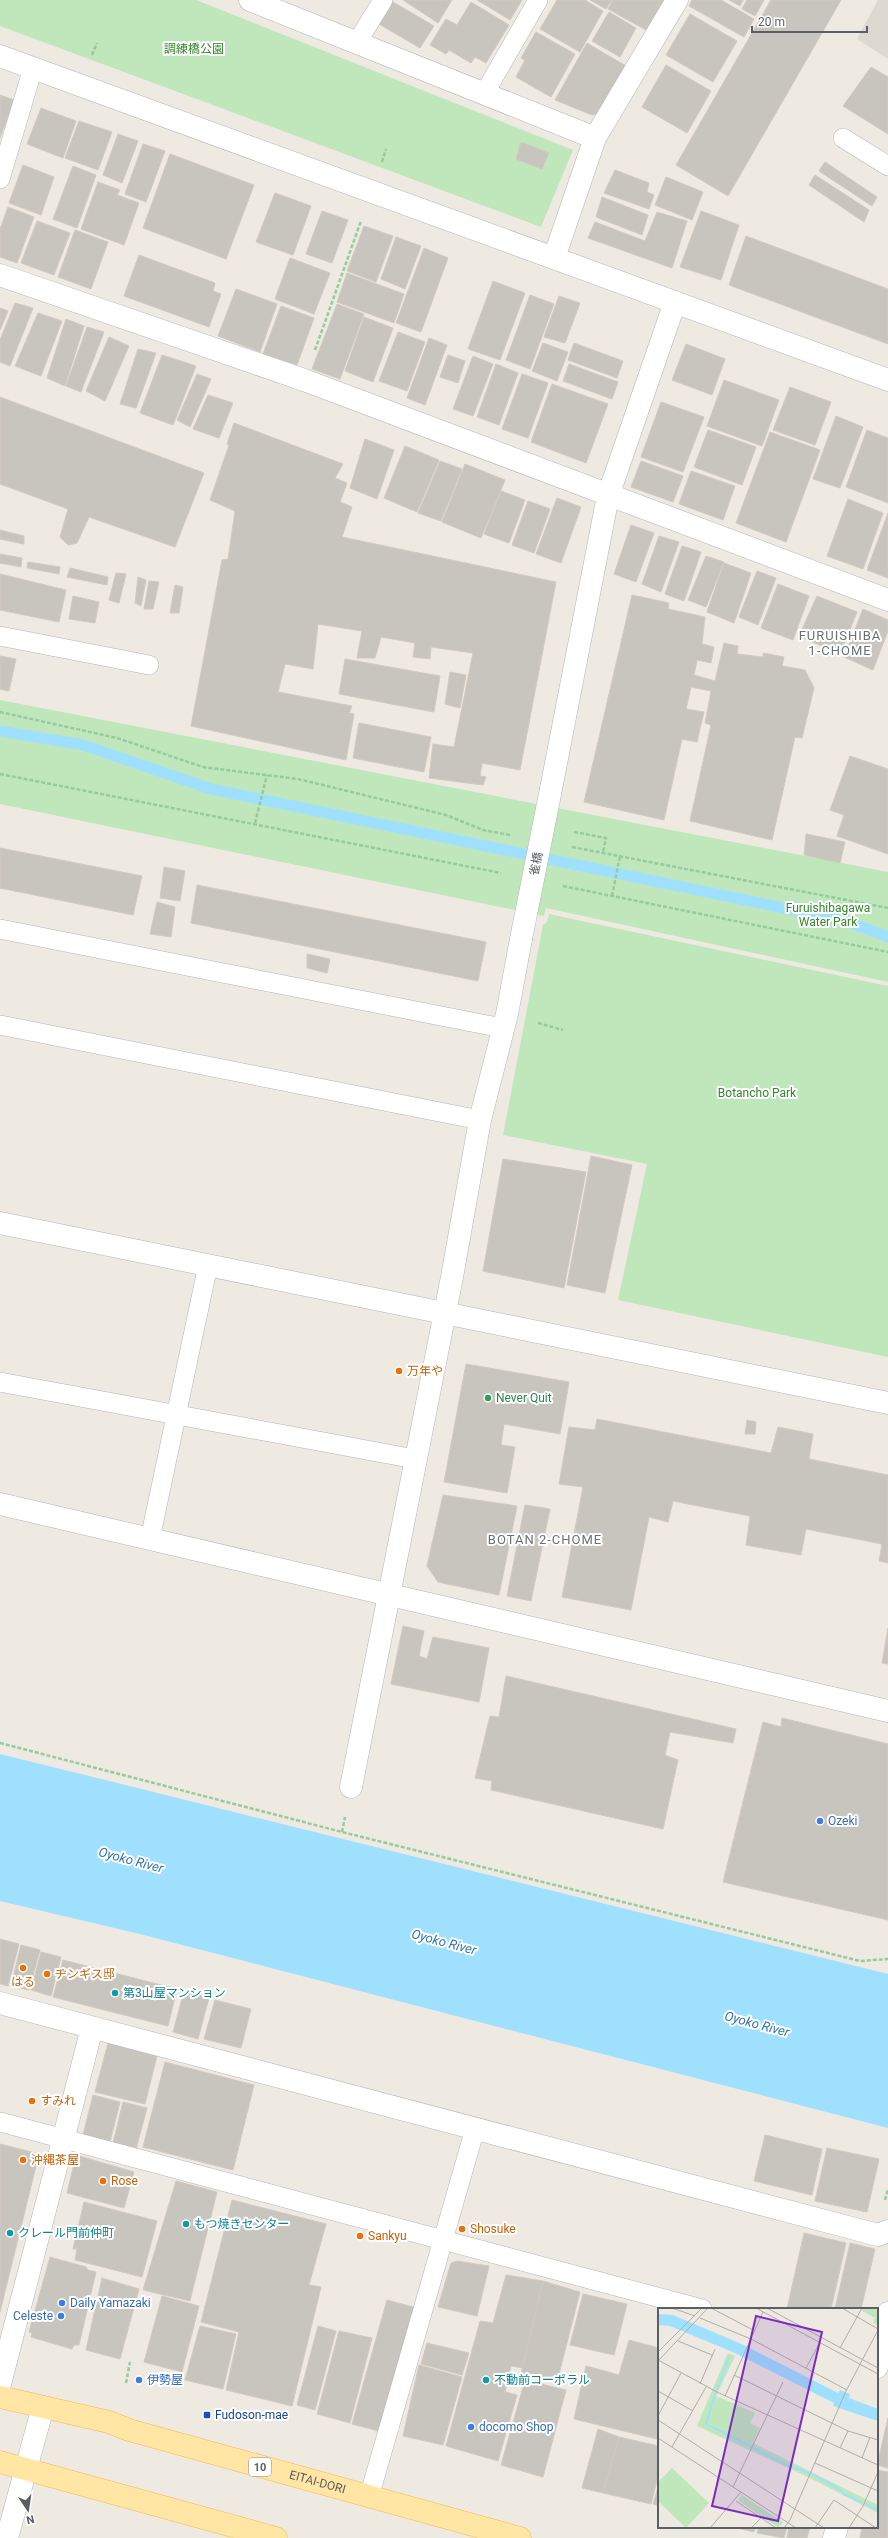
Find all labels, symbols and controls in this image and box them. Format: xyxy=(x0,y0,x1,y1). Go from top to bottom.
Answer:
scale bar xyxy=(752,8,867,34)
text: 20 m xyxy=(758,15,785,29)
park label: 調練橋公園 xyxy=(164,42,224,56)
district label: FURUISHIBA 1-CHOME xyxy=(799,628,881,658)
street label: 雀橋 xyxy=(527,851,545,877)
park label: Furuishibagawa Water Park xyxy=(786,901,870,929)
park label: Botancho Park xyxy=(718,1086,797,1100)
place label: 万年や xyxy=(407,1364,443,1378)
marker: 万年や xyxy=(394,1366,404,1376)
place label: Never Quit xyxy=(496,1391,552,1405)
marker: Never Quit xyxy=(483,1393,493,1403)
district label: BOTAN 2-CHOME xyxy=(488,1532,602,1547)
place label: Ozeki xyxy=(828,1814,858,1828)
marker: Ozeki xyxy=(815,1816,825,1826)
water label: Oyoko River xyxy=(97,1844,166,1876)
water label: Oyoko River xyxy=(410,1926,479,1958)
marker: はる xyxy=(18,1963,28,1973)
place label: ヂンギス邸 xyxy=(55,1967,115,1981)
marker: ヂンギス邸 xyxy=(42,1969,52,1979)
place label: はる xyxy=(11,1975,35,1989)
place label: 第3山屋マンション xyxy=(123,1986,226,2000)
marker: 第3山屋マンション xyxy=(110,1988,120,1998)
water label: Oyoko River xyxy=(723,2008,792,2040)
place label: すみれ xyxy=(40,2094,76,2108)
marker: すみれ xyxy=(27,2096,37,2106)
place label: 沖縄茶屋 xyxy=(31,2153,79,2167)
marker: 沖縄茶屋 xyxy=(18,2155,28,2165)
place label: Rose xyxy=(111,2174,138,2188)
marker: Rose xyxy=(98,2176,108,2186)
place label: もつ焼きセンター xyxy=(194,2217,290,2231)
marker: もつ焼きセンター xyxy=(181,2219,191,2229)
place label: Shosuke xyxy=(470,2222,516,2236)
marker: Shosuke xyxy=(457,2224,467,2234)
place label: クレール門前仲町 xyxy=(18,2226,114,2240)
marker: クレール門前仲町 xyxy=(5,2228,15,2238)
place label: Sankyu xyxy=(368,2229,407,2243)
marker: Sankyu xyxy=(355,2231,365,2241)
place label: Daily Yamazaki xyxy=(70,2296,151,2310)
marker: Daily Yamazaki xyxy=(57,2298,67,2308)
inset map xyxy=(658,2308,878,2528)
place label: Celeste xyxy=(13,2309,53,2323)
marker: Celeste xyxy=(56,2311,66,2321)
place label: 伊勢屋 xyxy=(147,2373,183,2387)
place label: 不動前コーポラル xyxy=(494,2373,590,2387)
marker: 伊勢屋 xyxy=(134,2375,144,2385)
marker: 不動前コーポラル xyxy=(481,2375,491,2385)
place label: Fudoson-mae xyxy=(215,2408,288,2422)
marker: Fudoson-mae xyxy=(202,2410,212,2420)
place label: docomo Shop xyxy=(479,2420,554,2434)
marker: docomo Shop xyxy=(466,2422,476,2432)
road number: 10 xyxy=(249,2458,271,2476)
street label: EITAI-DORI xyxy=(288,2468,347,2497)
north arrow xyxy=(8,2490,48,2530)
text: N xyxy=(25,2512,35,2527)

